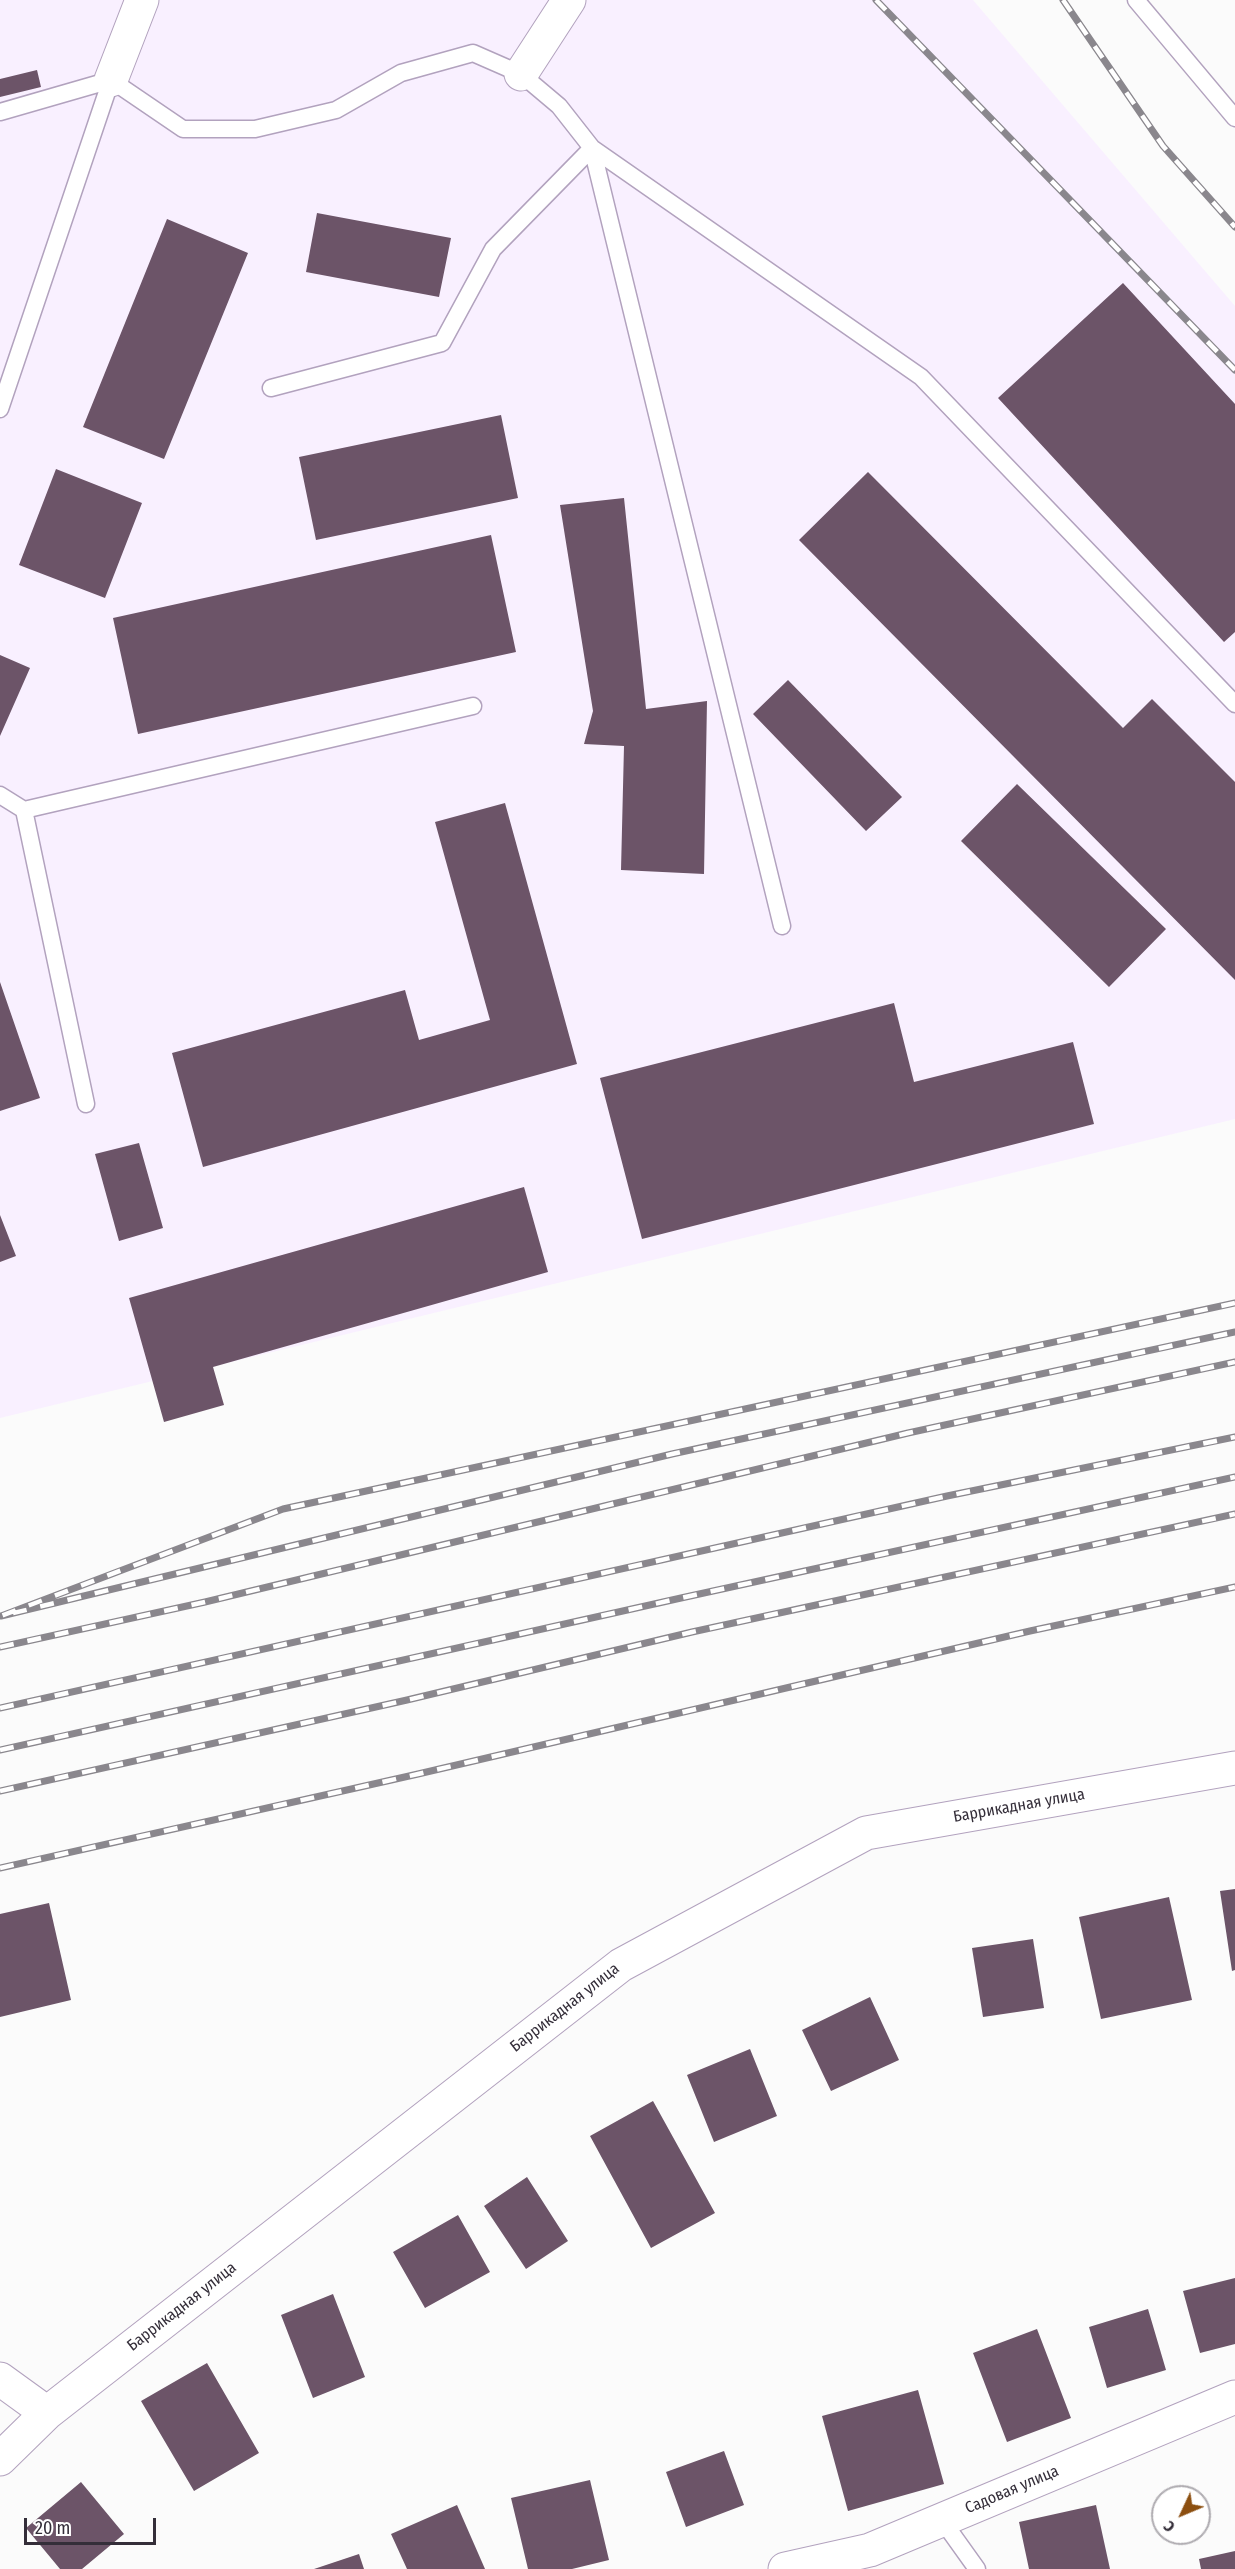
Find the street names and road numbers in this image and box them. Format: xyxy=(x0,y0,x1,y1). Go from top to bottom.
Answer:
street label: Баррикадная улица xyxy=(952,1785,1086,1827)
street label: Баррикадная улица xyxy=(507,1959,623,2057)
street label: Баррикадная улица xyxy=(124,2258,240,2356)
street label: Садовая улица xyxy=(962,2462,1062,2518)

